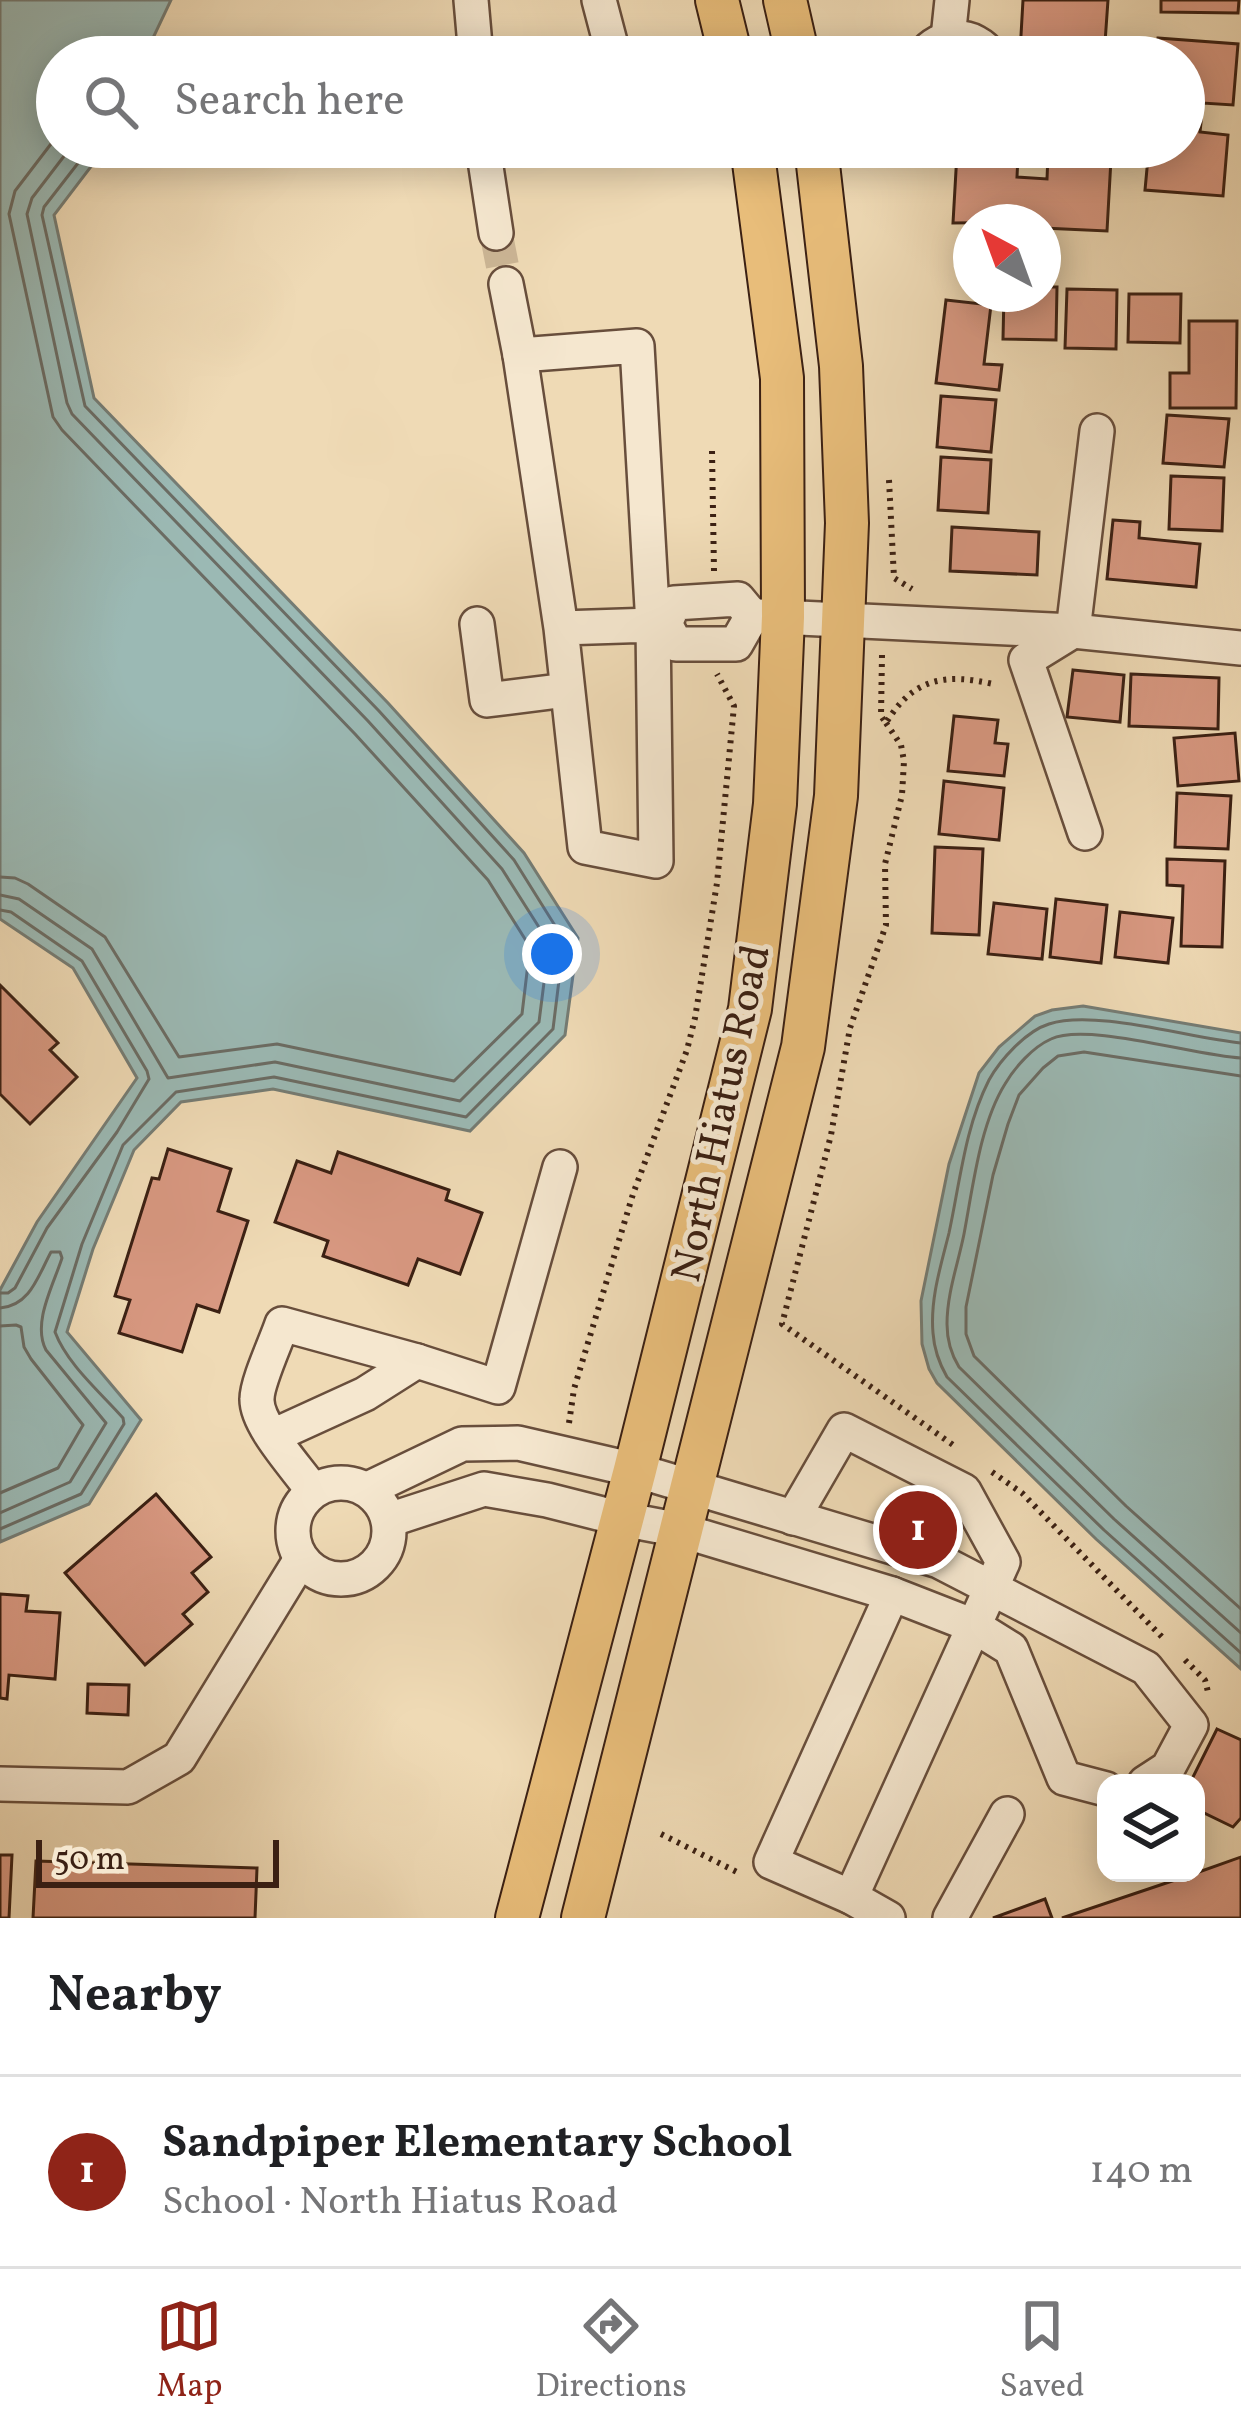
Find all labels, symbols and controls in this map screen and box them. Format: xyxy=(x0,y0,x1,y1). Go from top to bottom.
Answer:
search box xyxy=(36,36,1205,168)
icon: search xyxy=(78,69,144,135)
text: Search here xyxy=(174,71,405,134)
north arrow xyxy=(953,204,1061,312)
your location xyxy=(522,924,582,984)
street label: North Hiatus Road xyxy=(659,940,788,1288)
pin: 1 xyxy=(879,1485,957,1575)
map controls xyxy=(1097,1774,1205,1882)
button: layers xyxy=(1097,1774,1205,1882)
scale bar xyxy=(36,1834,279,1887)
text: 50 m xyxy=(54,1838,125,1884)
text: Nearby xyxy=(48,1961,222,2032)
text: Sandpiper Elementary School xyxy=(162,2113,793,2176)
text: 1 xyxy=(79,2145,95,2199)
text: 140 m xyxy=(1090,2145,1193,2199)
text: School · North Hiatus Road xyxy=(162,2176,618,2230)
tab: Map xyxy=(156,2293,223,2411)
tab: Directions xyxy=(535,2293,687,2411)
tab: Saved xyxy=(1000,2293,1085,2411)

